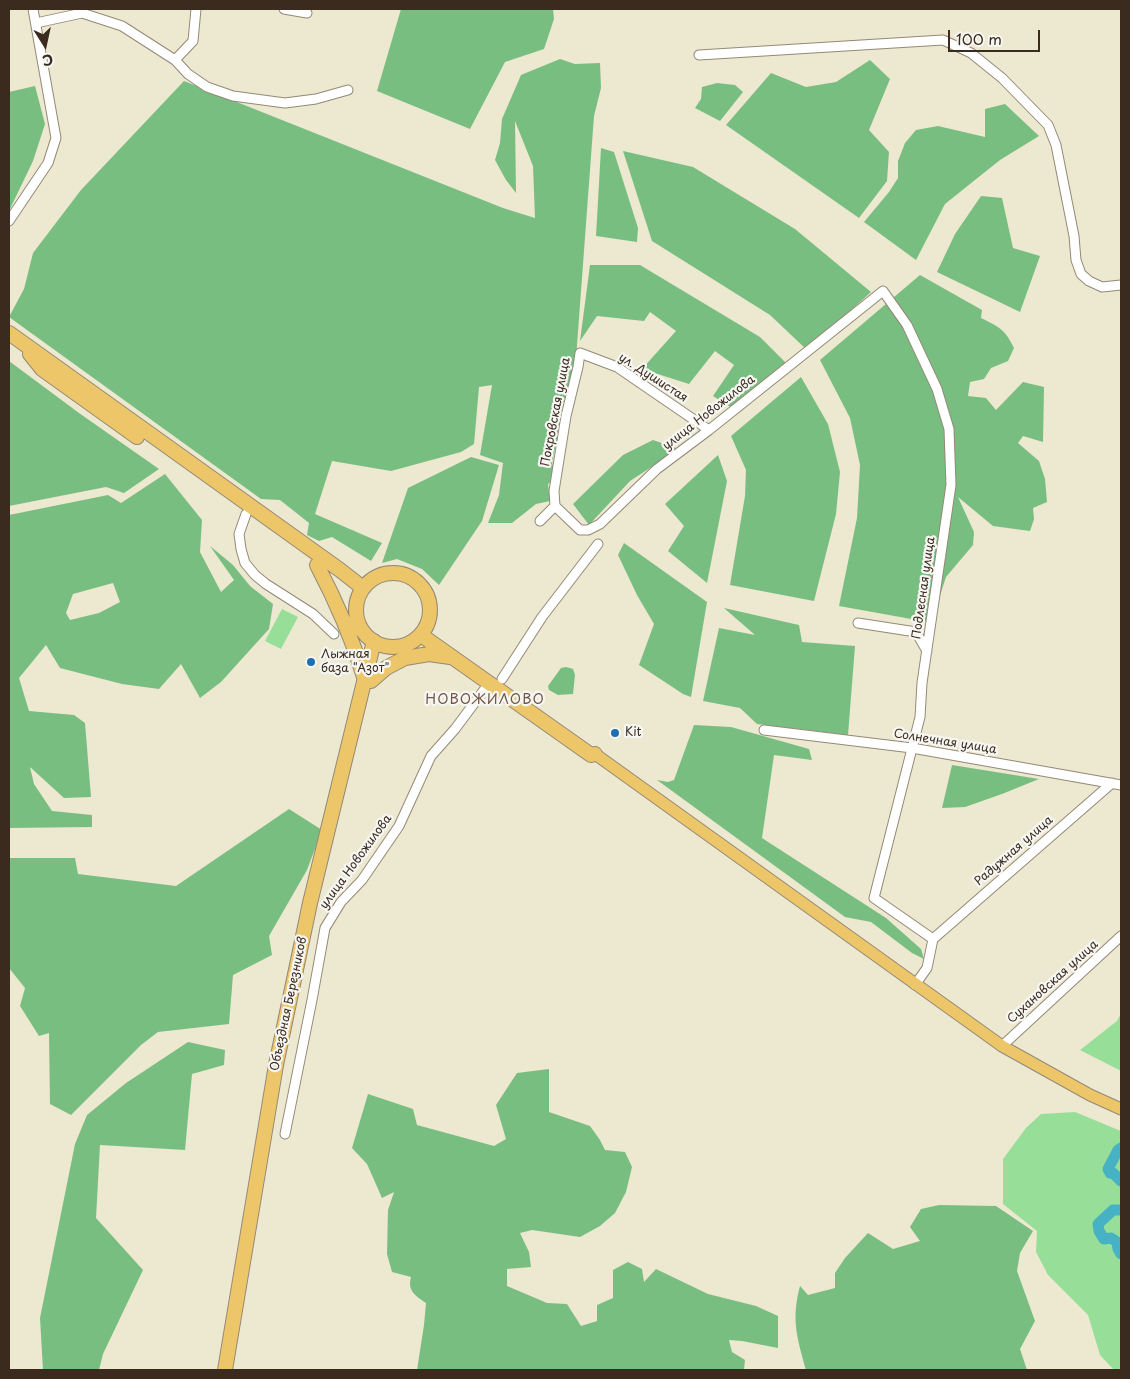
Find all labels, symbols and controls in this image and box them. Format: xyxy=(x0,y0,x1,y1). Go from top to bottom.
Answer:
north arrow xyxy=(20,20,70,70)
scale bar xyxy=(950,20,1042,52)
text: 100 m xyxy=(956,27,1002,50)
text: С xyxy=(41,49,55,72)
street label: ул. Душистая xyxy=(616,350,690,406)
street label: Покровская улица xyxy=(538,356,574,468)
street label: улица Новожилова xyxy=(660,373,758,453)
street label: Подлесная улица xyxy=(910,536,938,640)
place label: Лыжная база "Азот" xyxy=(321,648,389,676)
marker: Лыжная база "Азот" xyxy=(305,656,317,668)
district label: НОВОЖИЛОВО xyxy=(425,692,545,708)
place label: Kit xyxy=(625,726,641,740)
marker: Kit xyxy=(609,727,621,739)
street label: Солнечная улица xyxy=(893,727,997,757)
street label: улица Новожилова xyxy=(317,812,395,912)
street label: Радужная улица xyxy=(972,813,1056,889)
street label: Объездная Березников xyxy=(268,936,310,1072)
street label: Сухановская улица xyxy=(1005,937,1101,1027)

